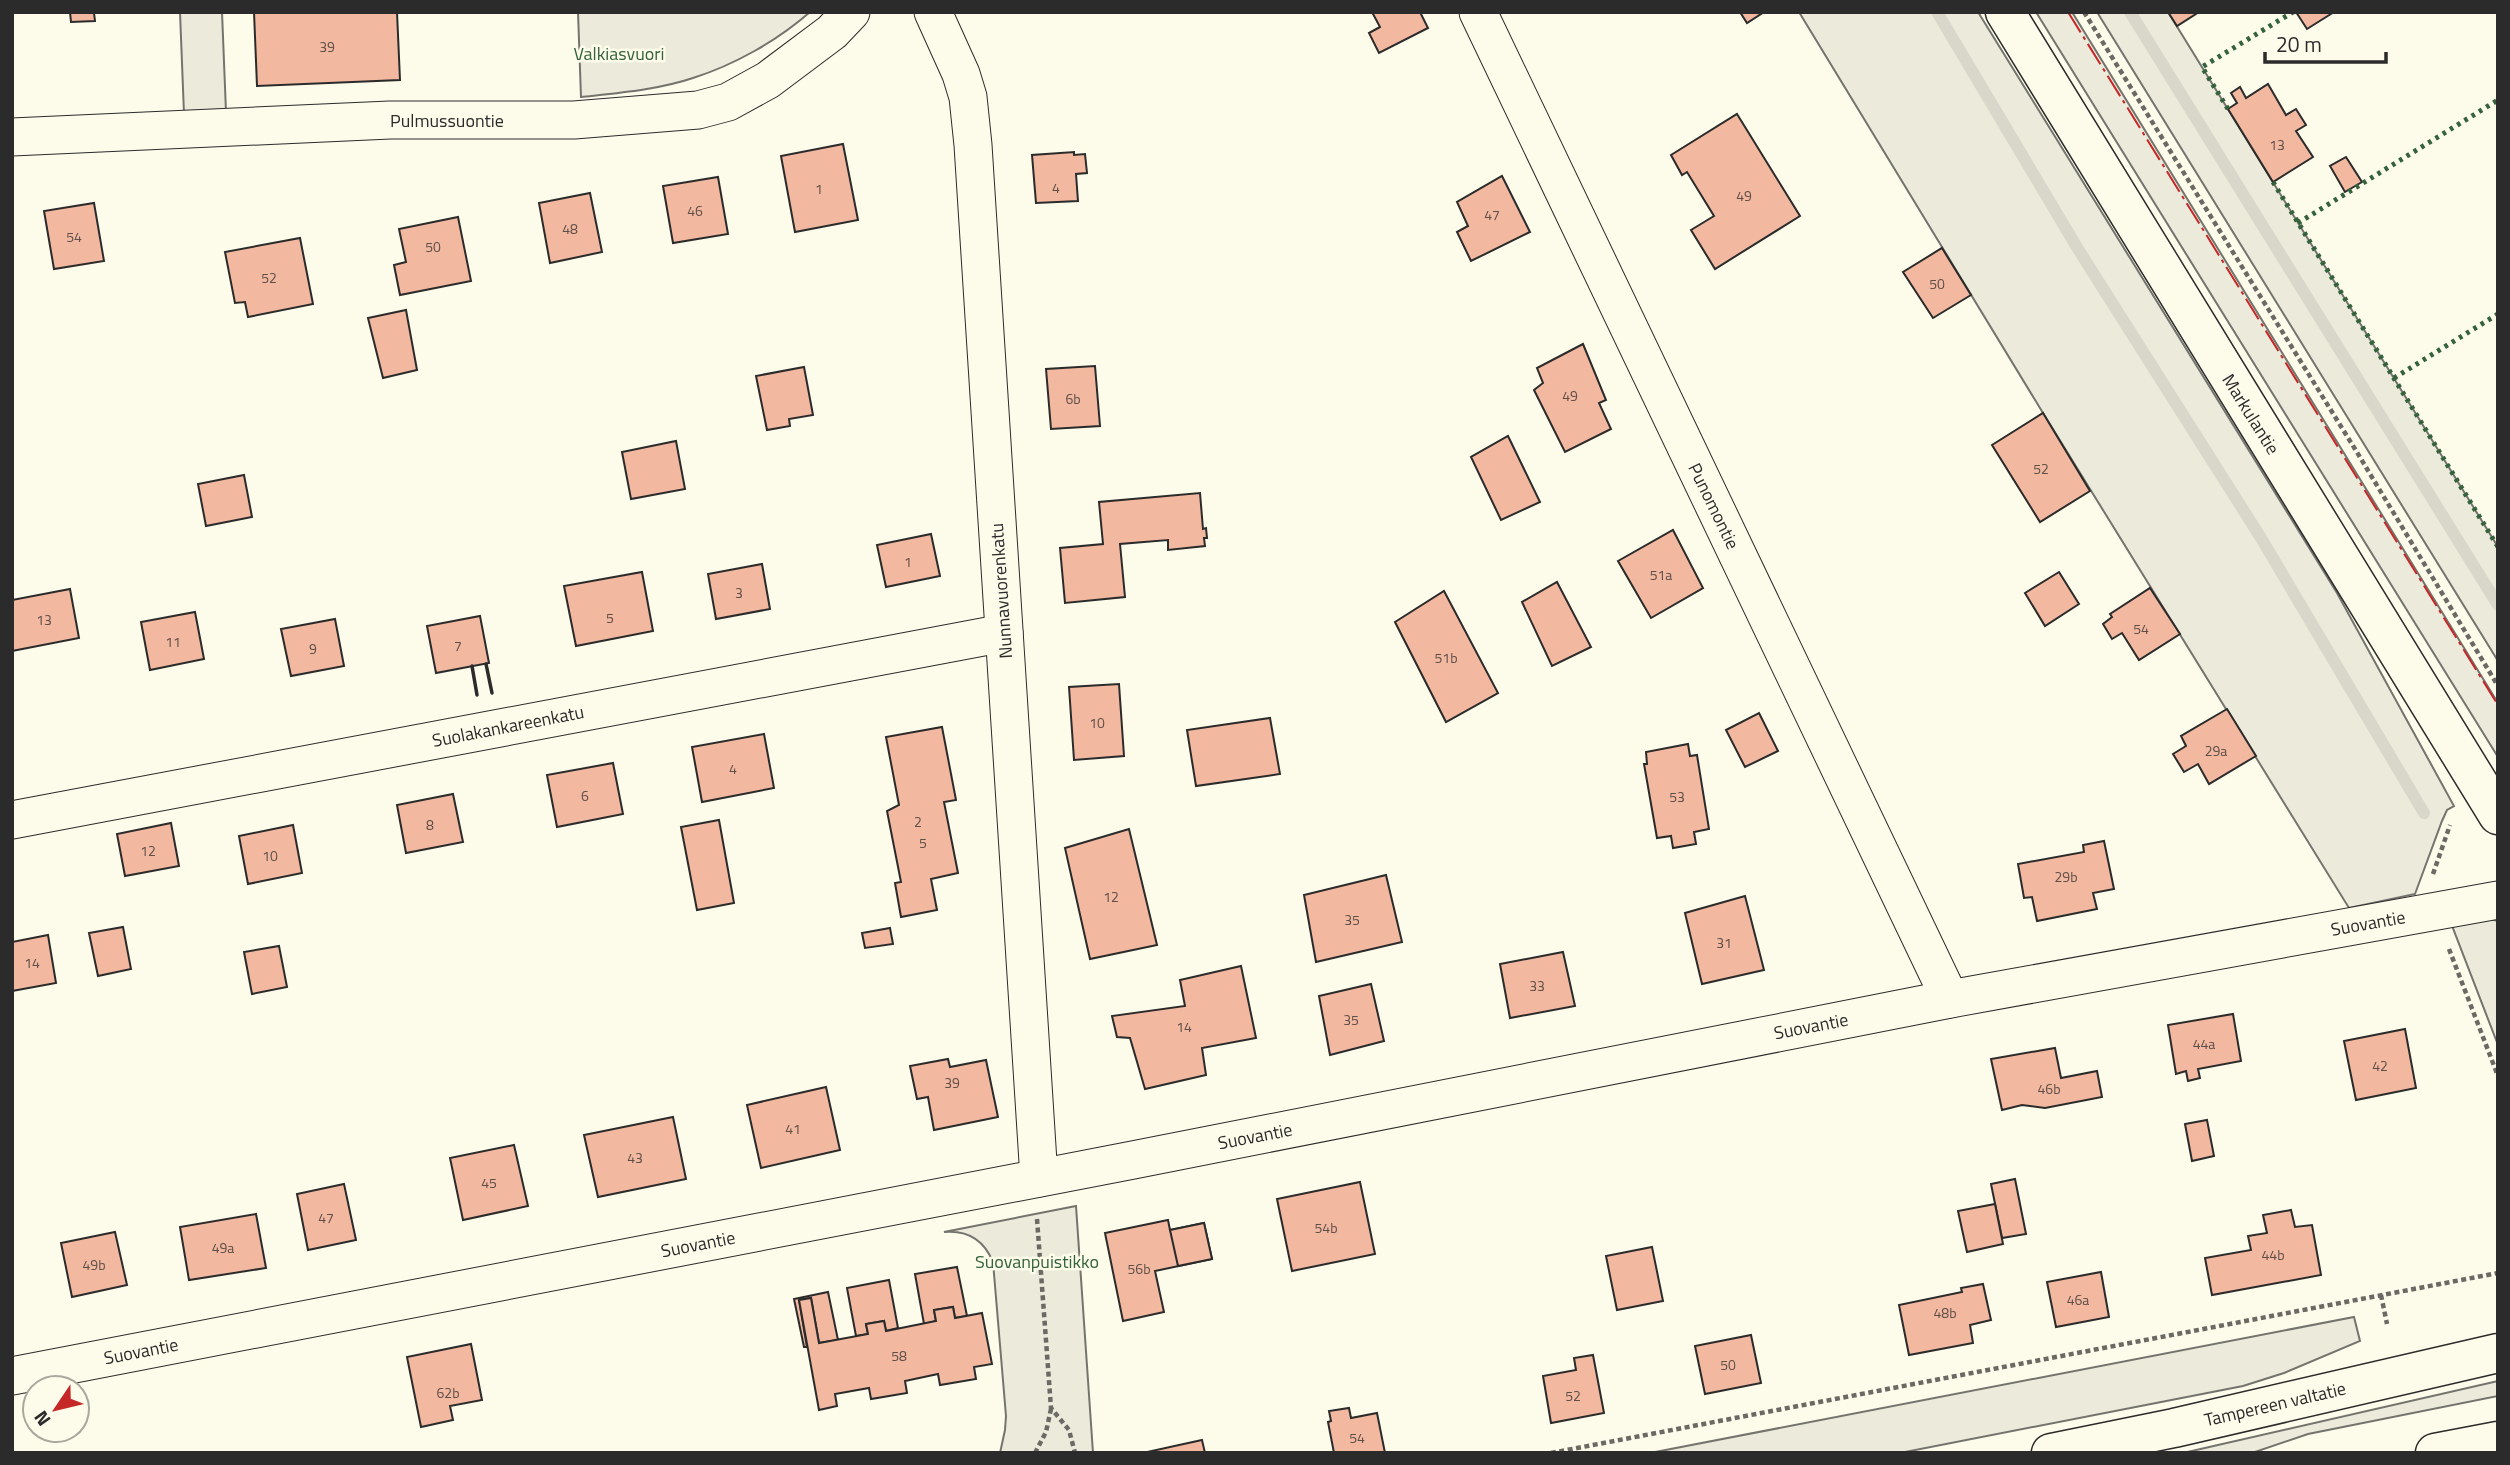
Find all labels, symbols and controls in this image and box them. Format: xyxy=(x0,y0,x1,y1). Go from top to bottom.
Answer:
scale bar xyxy=(2265,21,2386,65)
text: 20 m xyxy=(2276,28,2322,60)
house number: 39 xyxy=(319,36,335,57)
park label: Valkiasvuori xyxy=(574,40,664,67)
street label: Pulmussuontie xyxy=(390,107,504,134)
house number: 13 xyxy=(2269,134,2285,155)
house number: 4 xyxy=(1052,177,1060,198)
house number: 1 xyxy=(815,178,823,199)
house number: 49 xyxy=(1736,185,1752,206)
house number: 46 xyxy=(687,200,703,221)
house number: 47 xyxy=(1484,204,1500,225)
house number: 48 xyxy=(562,218,578,239)
house number: 54 xyxy=(66,226,82,247)
house number: 50 xyxy=(425,236,441,257)
house number: 52 xyxy=(261,267,277,288)
house number: 50 xyxy=(1929,273,1945,294)
street label: Markulantie xyxy=(2216,368,2286,460)
house number: 49 xyxy=(1562,385,1578,406)
house number: 6b xyxy=(1065,388,1081,409)
street label: Punomontie xyxy=(1681,458,1747,554)
house number: 52 xyxy=(2033,458,2049,479)
street label: Nunnavuorenkatu xyxy=(983,522,1019,660)
house number: 1 xyxy=(904,551,912,572)
house number: 51a xyxy=(1650,564,1672,585)
house number: 3 xyxy=(735,582,743,603)
house number: 5 xyxy=(606,607,614,628)
house number: 13 xyxy=(36,609,52,630)
house number: 54 xyxy=(2133,618,2149,639)
house number: 11 xyxy=(165,631,181,652)
house number: 7 xyxy=(454,635,462,656)
house number: 9 xyxy=(309,638,317,659)
house number: 51b xyxy=(1434,647,1458,668)
street label: Suolakankareenkatu xyxy=(430,698,586,754)
house number: 10 xyxy=(1089,712,1105,733)
house number: 29a xyxy=(2205,740,2227,761)
house number: 4 xyxy=(729,758,737,779)
house number: 6 xyxy=(581,785,589,806)
house number: 53 xyxy=(1669,786,1685,807)
house number: 2 xyxy=(914,811,922,832)
house number: 8 xyxy=(426,814,434,835)
house number: 5 xyxy=(919,832,927,853)
house number: 12 xyxy=(140,840,156,861)
house number: 10 xyxy=(262,845,278,866)
house number: 29b xyxy=(2054,866,2078,887)
house number: 12 xyxy=(1103,886,1119,907)
street label: Suovantie xyxy=(2329,903,2407,943)
house number: 35 xyxy=(1344,909,1360,930)
house number: 31 xyxy=(1716,932,1732,953)
house number: 14 xyxy=(24,952,40,973)
house number: 33 xyxy=(1529,975,1545,996)
street label: Suovantie xyxy=(1772,1006,1850,1046)
house number: 35 xyxy=(1343,1009,1359,1030)
house number: 14 xyxy=(1176,1016,1192,1037)
house number: 44a xyxy=(2193,1033,2215,1054)
house number: 42 xyxy=(2372,1055,2388,1076)
house number: 39 xyxy=(944,1072,960,1093)
house number: 46b xyxy=(2037,1078,2061,1099)
street label: Suovantie xyxy=(1216,1116,1294,1156)
house number: 41 xyxy=(785,1118,801,1139)
house number: 43 xyxy=(627,1147,643,1168)
house number: 45 xyxy=(481,1172,497,1193)
house number: 47 xyxy=(318,1207,334,1228)
house number: 54b xyxy=(1314,1217,1338,1238)
street label: Suovantie xyxy=(659,1224,737,1264)
house number: 49a xyxy=(212,1237,234,1258)
house number: 44b xyxy=(2261,1244,2285,1265)
park label: Suovanpuistikko xyxy=(975,1248,1099,1275)
house number: 49b xyxy=(82,1254,106,1275)
house number: 56b xyxy=(1127,1258,1151,1279)
house number: 46a xyxy=(2067,1289,2089,1310)
house number: 48b xyxy=(1933,1302,1957,1323)
street label: Suovantie xyxy=(102,1331,180,1371)
house number: 58 xyxy=(891,1345,907,1366)
house number: 50 xyxy=(1720,1354,1736,1375)
north arrow xyxy=(21,1374,91,1444)
street label: Tampereen valtatie xyxy=(2201,1375,2349,1433)
house number: 62b xyxy=(436,1382,460,1403)
house number: 52 xyxy=(1565,1385,1581,1406)
text: N xyxy=(26,1405,57,1433)
house number: 54 xyxy=(1349,1427,1365,1448)

